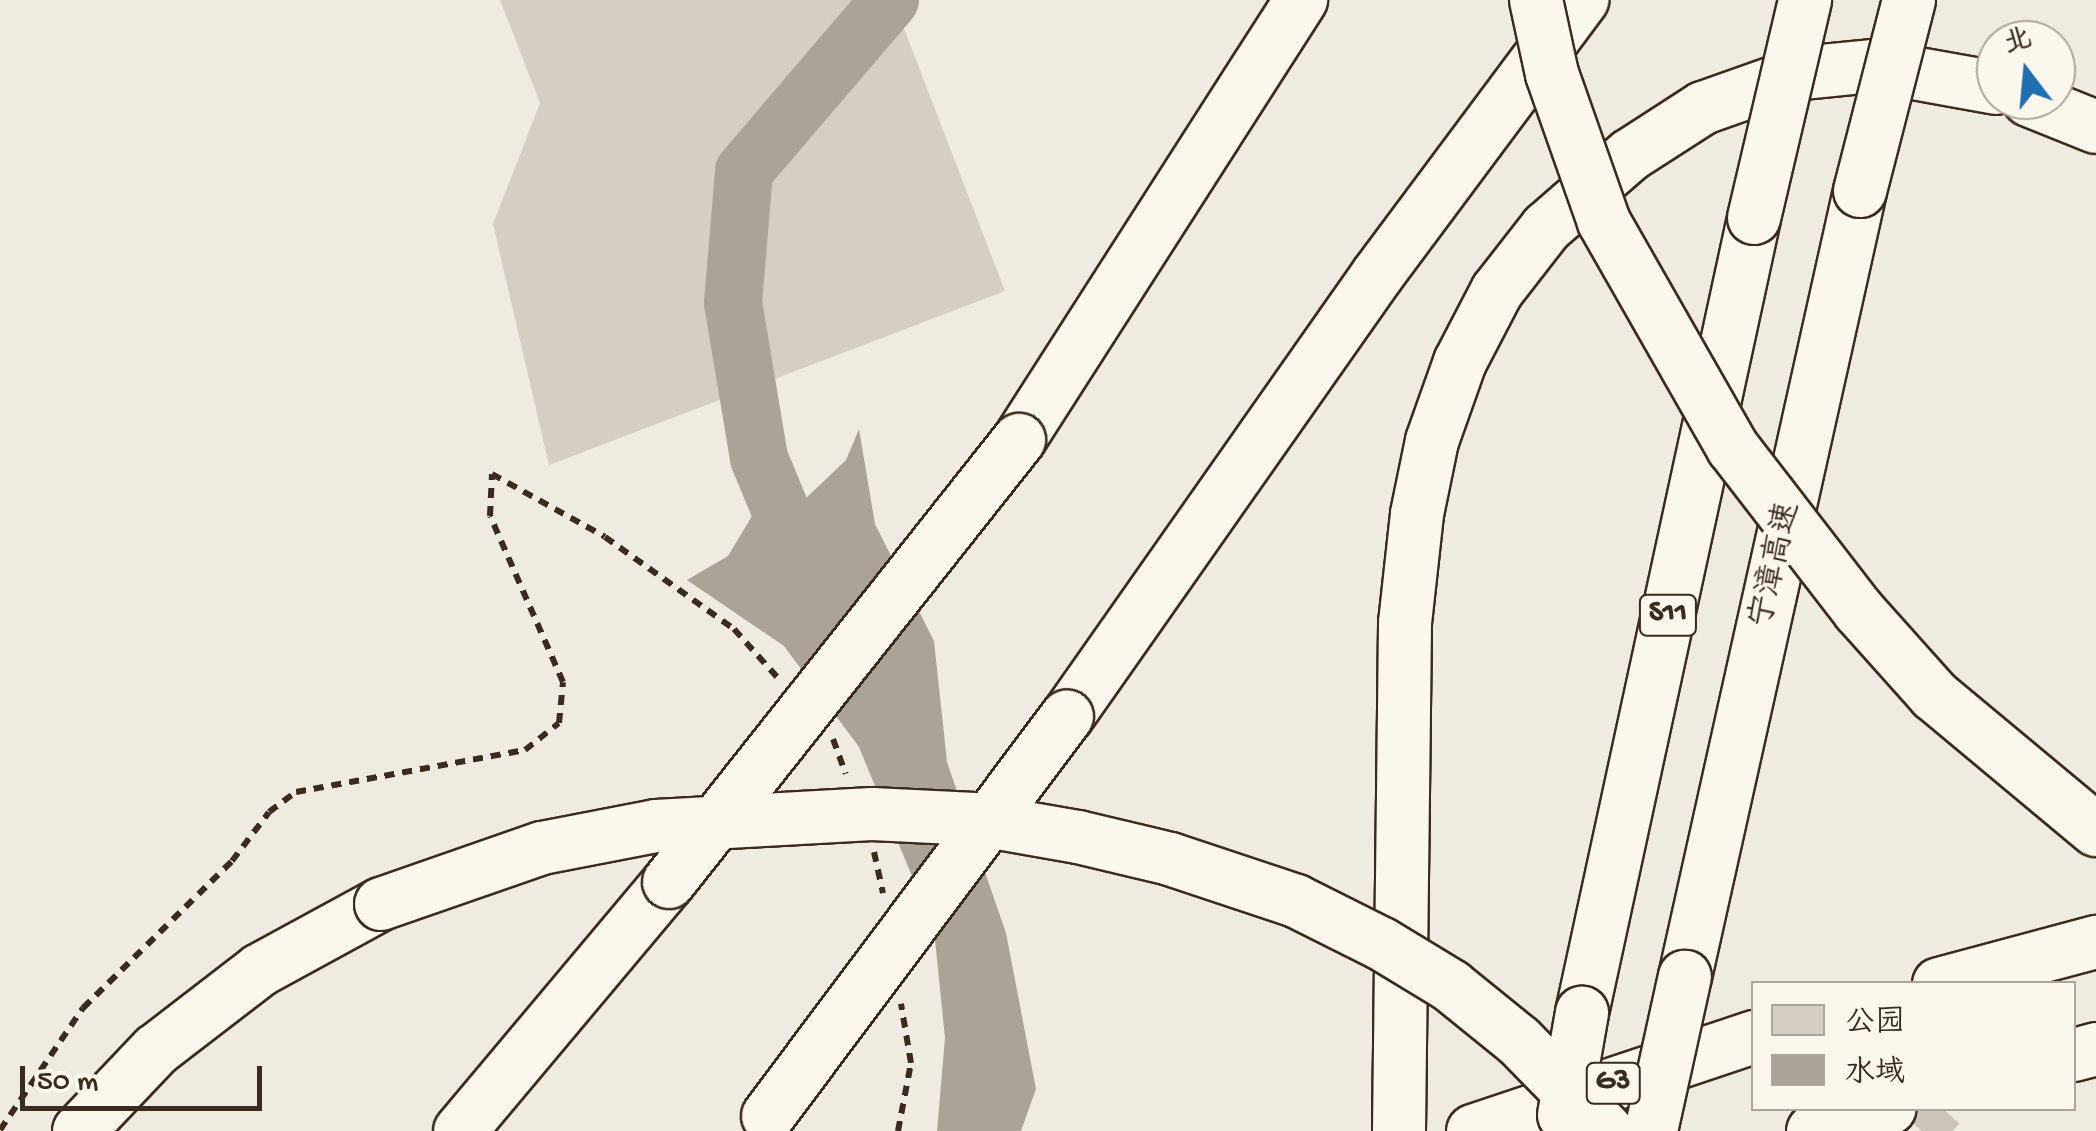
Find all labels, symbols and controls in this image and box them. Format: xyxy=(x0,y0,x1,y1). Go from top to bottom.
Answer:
north arrow xyxy=(1976,20,2076,120)
text: 北 xyxy=(2000,23,2036,62)
street label: 宁漳高速 xyxy=(1744,498,1810,632)
road number: S11 xyxy=(1638,590,1698,640)
legend xyxy=(1751,981,2076,1111)
text: 公园 xyxy=(1845,1007,1905,1042)
scale bar xyxy=(25,1046,268,1108)
text: 水域 xyxy=(1845,1057,1905,1092)
road number: G3 xyxy=(1586,1058,1640,1108)
text: 50 m xyxy=(37,1066,98,1101)

